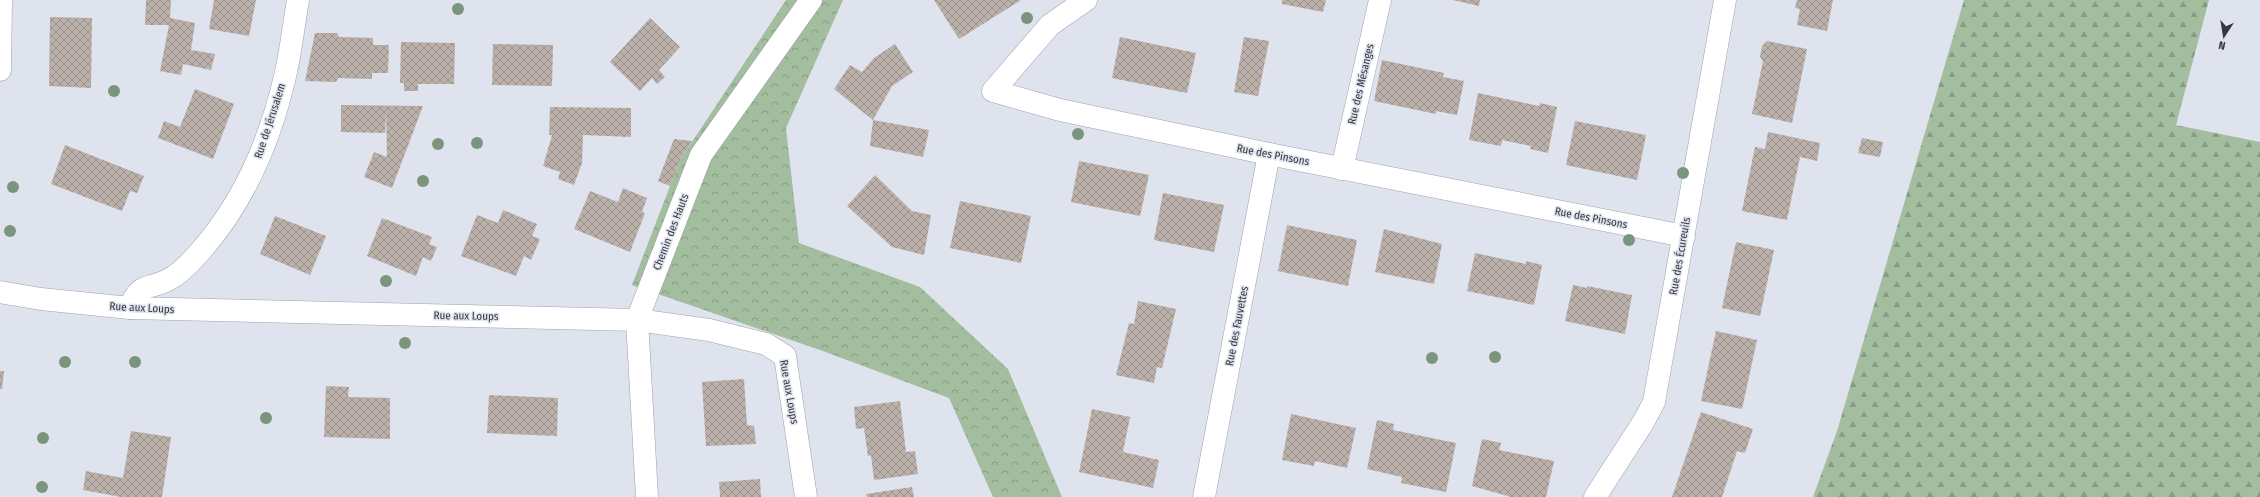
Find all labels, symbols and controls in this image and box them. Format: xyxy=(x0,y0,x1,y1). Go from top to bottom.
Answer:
north arrow xyxy=(2204,16,2244,56)
text: N xyxy=(2217,38,2227,52)
street label: Rue des Mésanges xyxy=(1345,42,1377,126)
street label: Rue de Jérusalem xyxy=(252,82,288,160)
street label: Rue des Pinsons xyxy=(1236,142,1311,168)
street label: Chemin des Hauts xyxy=(650,192,692,272)
street label: Rue des Pinsons xyxy=(1554,205,1629,231)
street label: Rue des Écureuils xyxy=(1666,216,1693,296)
street label: Rue des Fauvettes xyxy=(1223,285,1251,367)
street label: Rue aux Loups xyxy=(109,300,175,316)
street label: Rue aux Loups xyxy=(433,309,499,323)
street label: Rue aux Loups xyxy=(777,359,801,425)

